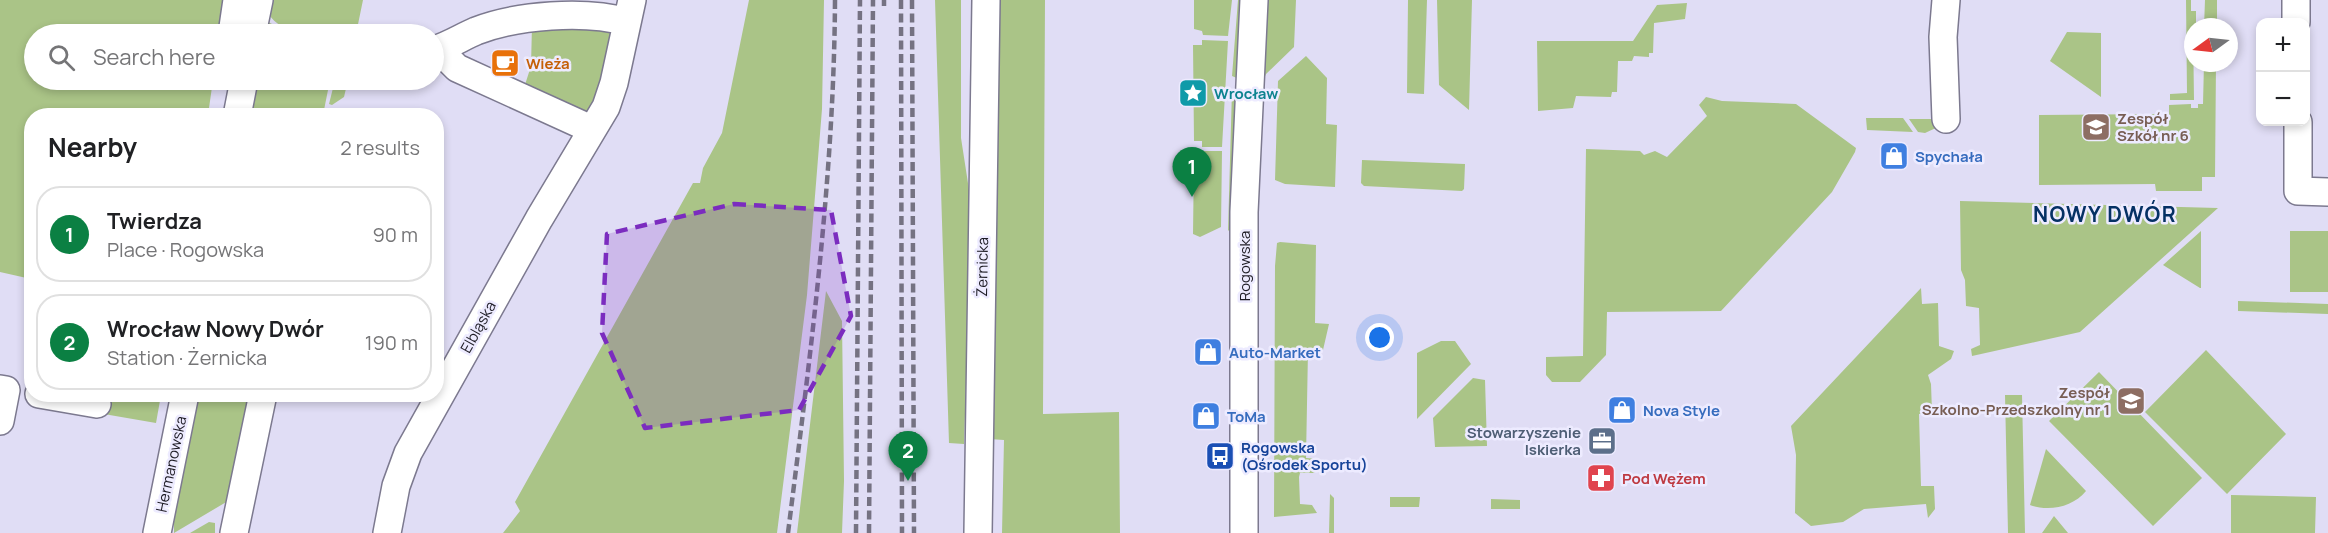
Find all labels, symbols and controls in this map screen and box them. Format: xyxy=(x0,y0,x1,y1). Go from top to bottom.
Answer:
north arrow xyxy=(2184,18,2238,72)
map controls xyxy=(2256,18,2310,126)
button: + xyxy=(2256,18,2310,72)
search box xyxy=(24,24,444,90)
icon: search xyxy=(45,41,78,74)
text: Search here xyxy=(93,42,215,72)
cafe icon: Wieża xyxy=(489,47,521,79)
place label: Wieża xyxy=(526,53,570,74)
button: − xyxy=(2256,72,2310,126)
place icon: Wrocław xyxy=(1177,77,1209,109)
place label: Wrocław xyxy=(1214,83,1278,104)
place label: Zespół Szkół nr 6 xyxy=(2117,108,2189,146)
school or university icon: Zespół Szkół nr 6 xyxy=(2080,111,2112,143)
text: Nearby xyxy=(48,129,137,165)
text: 2 results xyxy=(340,134,420,161)
shop icon: Spychała xyxy=(1878,140,1910,172)
place label: Spychała xyxy=(1915,146,1983,167)
pin: 1 xyxy=(1172,148,1212,197)
district label: NOWY DWÓR xyxy=(2033,200,2177,228)
text: Twierdza xyxy=(107,206,202,236)
text: 1 xyxy=(65,221,74,248)
text: 90 m xyxy=(372,221,418,248)
street label: Rogowska xyxy=(1234,231,1255,301)
text: Place · Rogowska xyxy=(107,236,264,263)
street label: Żernicka xyxy=(971,237,993,297)
street label: Elbląska xyxy=(455,297,501,357)
text: Wrocław Nowy Dwór xyxy=(107,314,324,344)
your location xyxy=(1365,323,1394,352)
text: 2 xyxy=(64,329,75,356)
text: 190 m xyxy=(365,329,418,356)
shop icon: Auto-Market xyxy=(1192,336,1224,368)
place label: Auto-Market xyxy=(1229,342,1321,363)
text: Station · Żernicka xyxy=(107,344,267,371)
place label: Zespół Szkolno-Przedszkolny nr 1 xyxy=(1922,382,2110,420)
school or university icon: Zespół Szkolno-Przedszkolny nr 1 xyxy=(2115,385,2147,417)
shop icon: Nova Style xyxy=(1606,394,1638,426)
shop icon: ToMa xyxy=(1190,400,1222,432)
place label: Nova Style xyxy=(1643,400,1720,421)
place label: ToMa xyxy=(1227,406,1266,427)
street label: Hermanowska xyxy=(151,414,191,514)
place label: Stowarzyszenie Iskierka xyxy=(1467,422,1581,460)
office icon: Stowarzyszenie Iskierka xyxy=(1586,425,1618,457)
pin: 2 xyxy=(888,432,928,481)
place label: Rogowska (Ośrodek Sportu) xyxy=(1241,437,1368,475)
bus stop icon: Rogowska (Ośrodek Sportu) xyxy=(1204,440,1236,472)
pharmacy icon: Pod Wężem xyxy=(1585,462,1617,494)
place label: Pod Wężem xyxy=(1622,468,1706,489)

